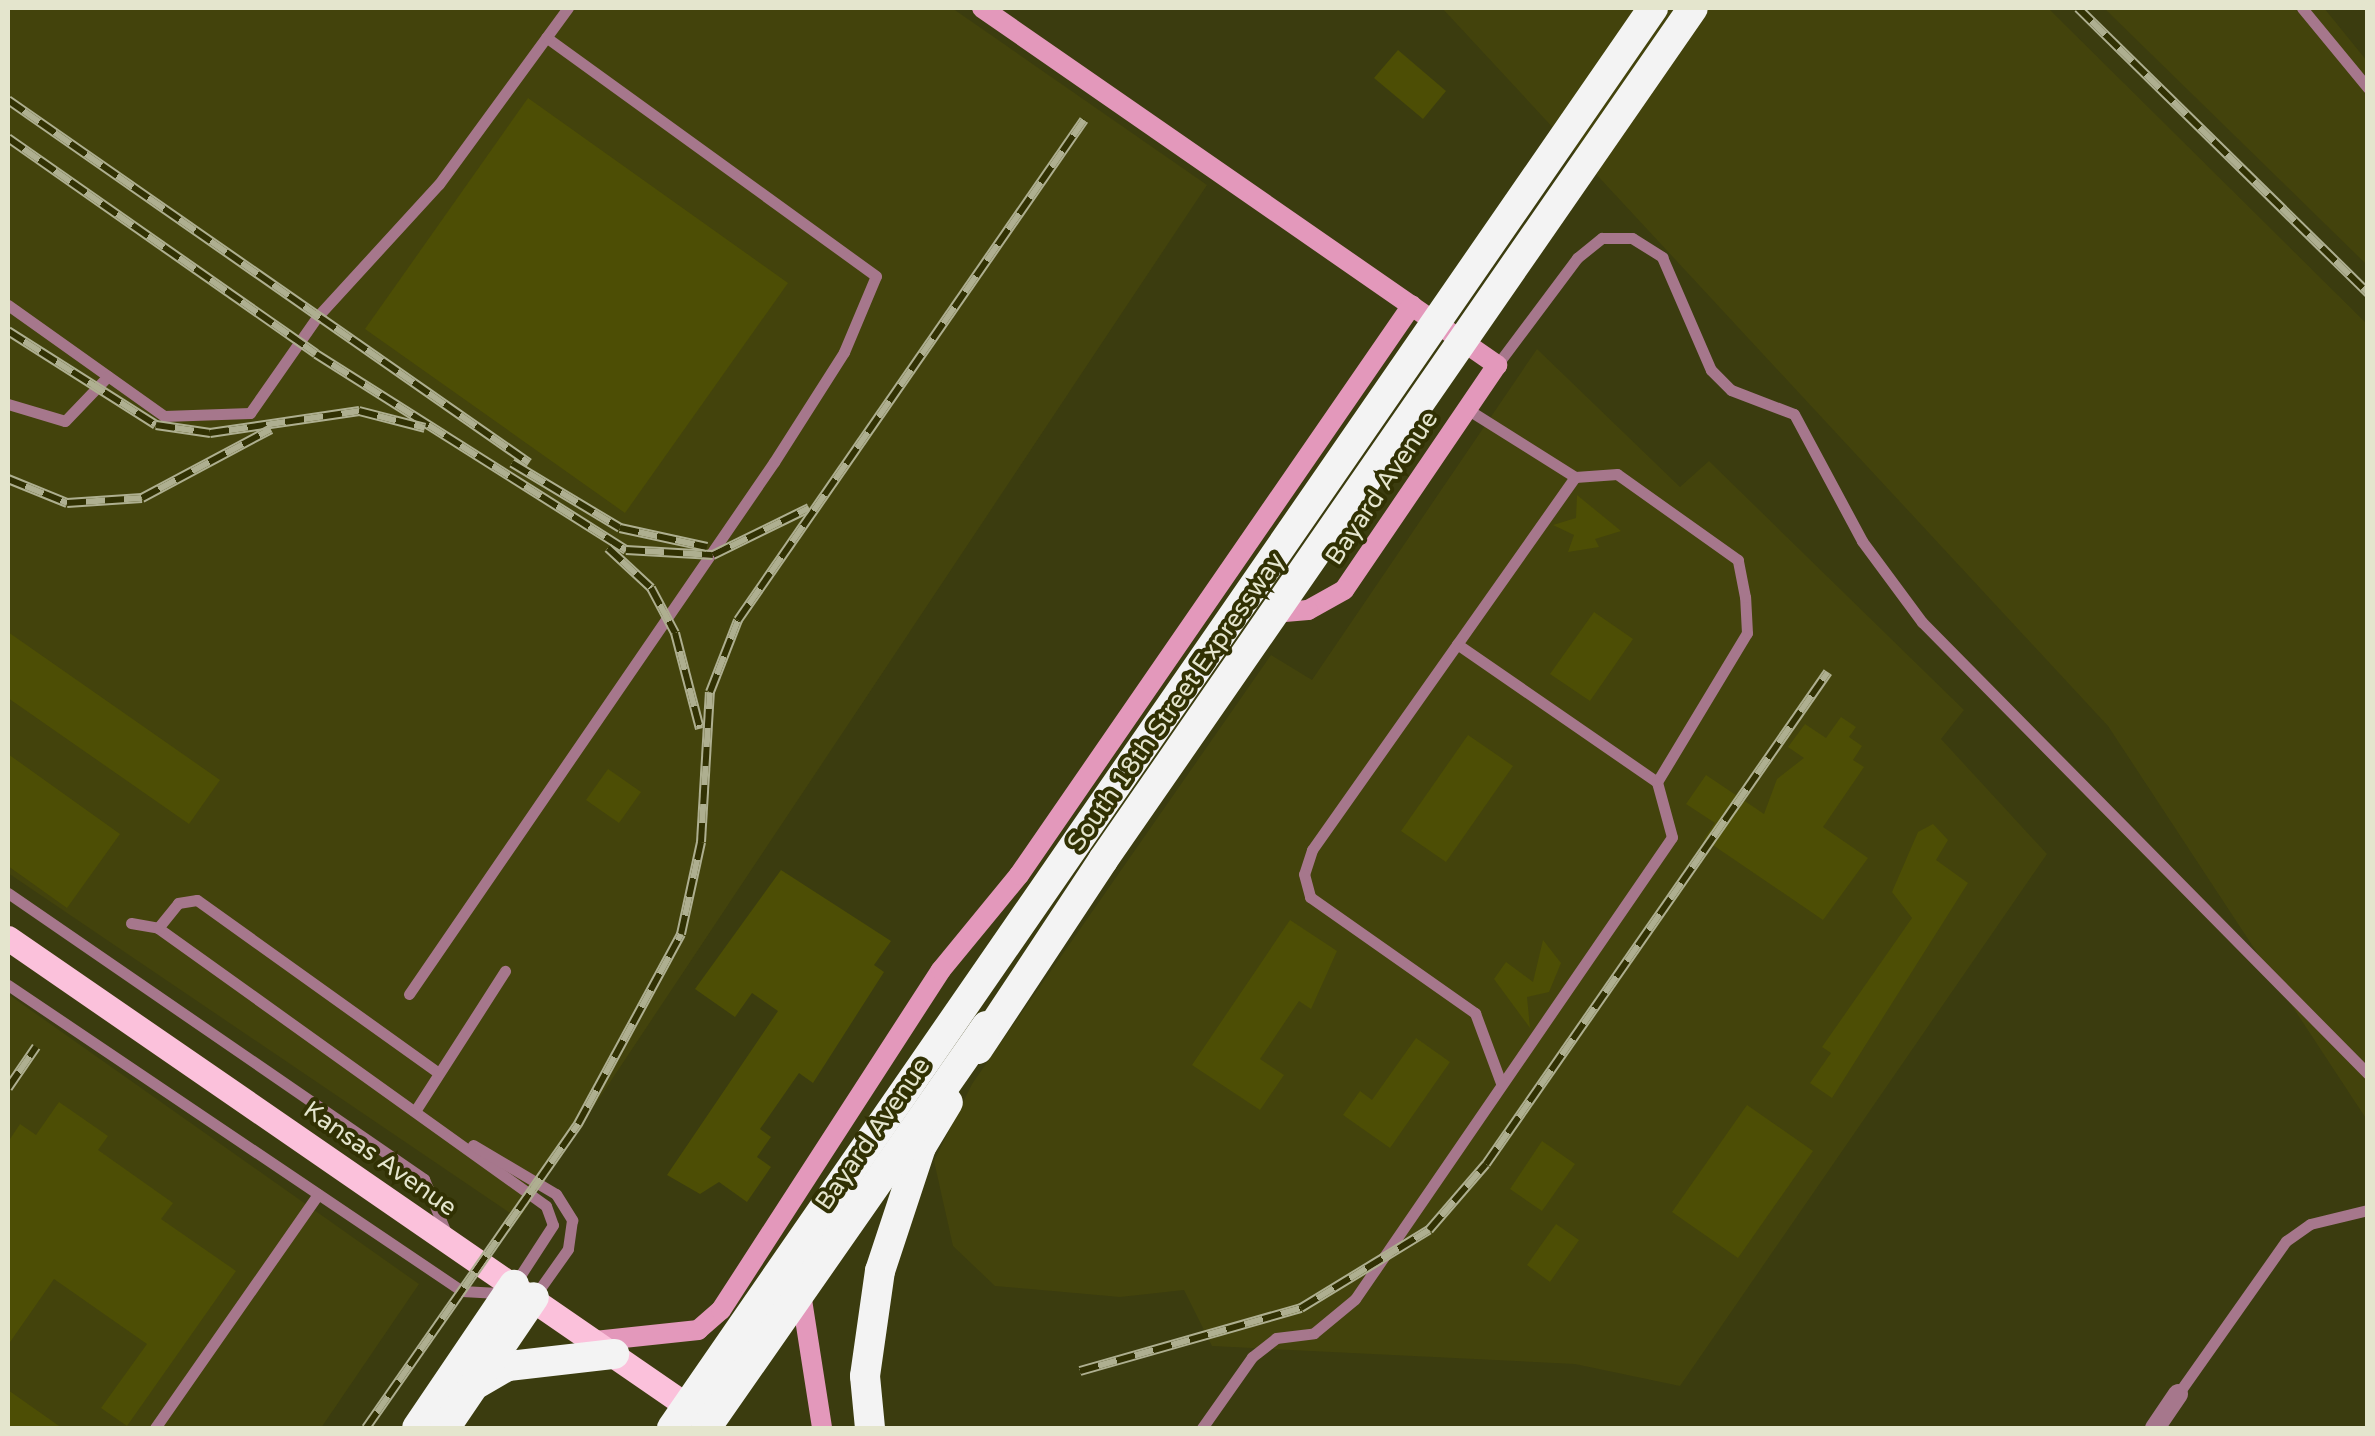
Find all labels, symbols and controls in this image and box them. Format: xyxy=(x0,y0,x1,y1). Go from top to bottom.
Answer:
street label: Bayard Avenue xyxy=(1319,405,1445,571)
street label: South 18th Street Expressway xyxy=(1061,547,1291,857)
street label: Bayard Avenue xyxy=(809,1052,937,1216)
street label: Kansas Avenue xyxy=(298,1095,462,1223)

